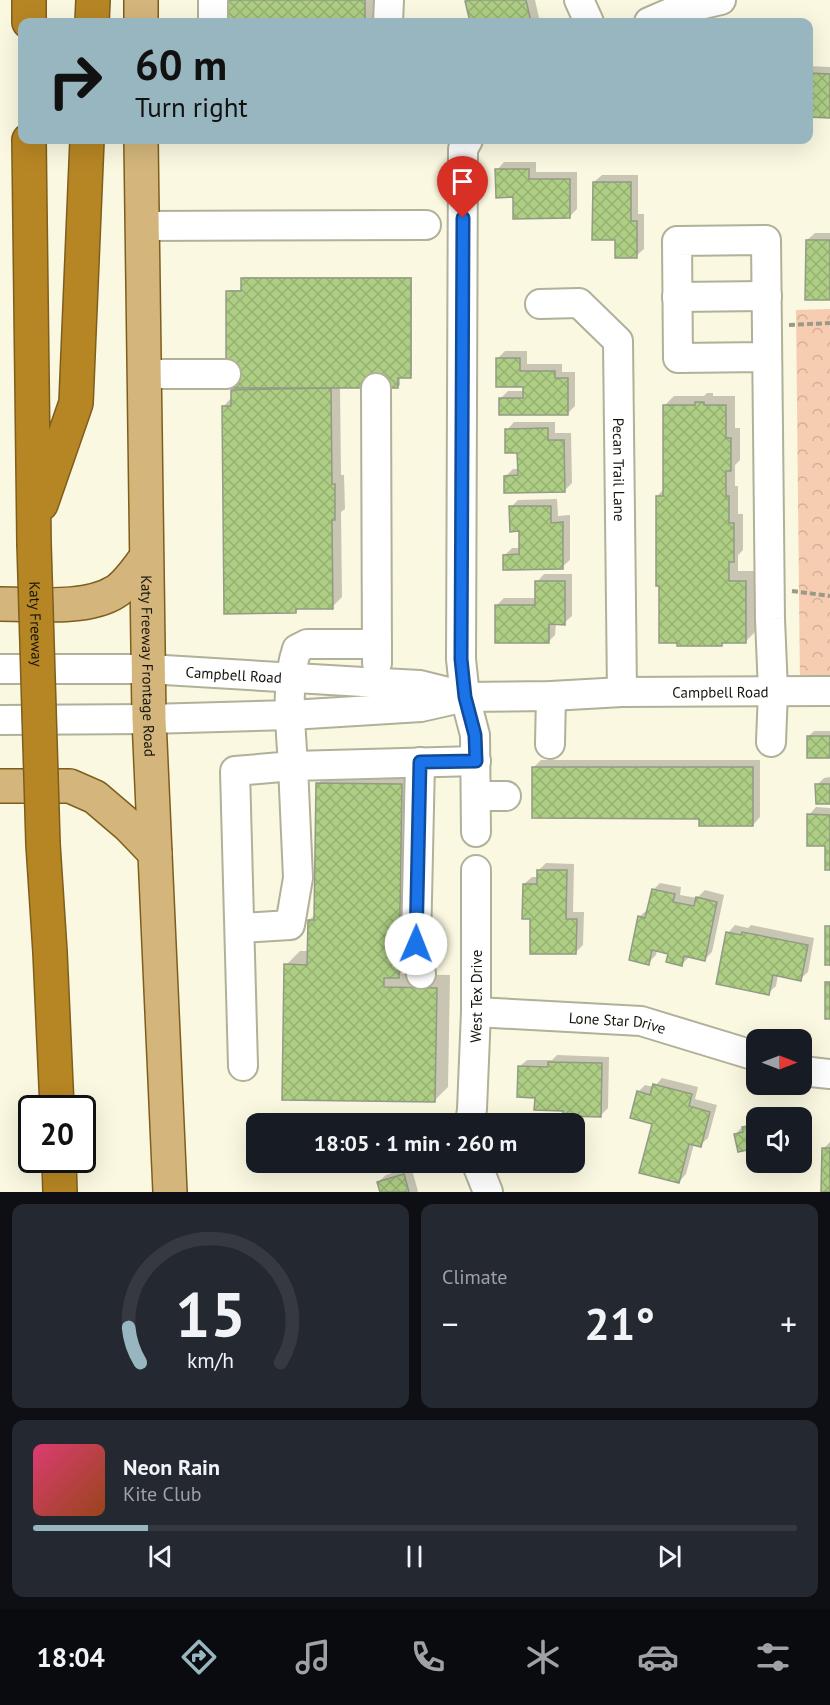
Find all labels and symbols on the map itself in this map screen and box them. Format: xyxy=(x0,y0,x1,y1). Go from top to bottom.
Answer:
pin xyxy=(437,156,488,218)
street label: Pecan Trail Lane xyxy=(609,418,630,522)
street label: Katy Freeway Frontage Road xyxy=(138,575,160,757)
street label: Katy Freeway xyxy=(26,581,47,667)
street label: Campbell Road xyxy=(185,662,283,687)
street label: Campbell Road xyxy=(672,682,769,701)
position arrow xyxy=(384,912,448,976)
street label: West Tex Drive xyxy=(465,950,486,1043)
street label: Lone Star Drive xyxy=(568,1008,668,1038)
north arrow xyxy=(746,1029,812,1095)
speed limit sign: 20 xyxy=(18,1095,96,1173)

